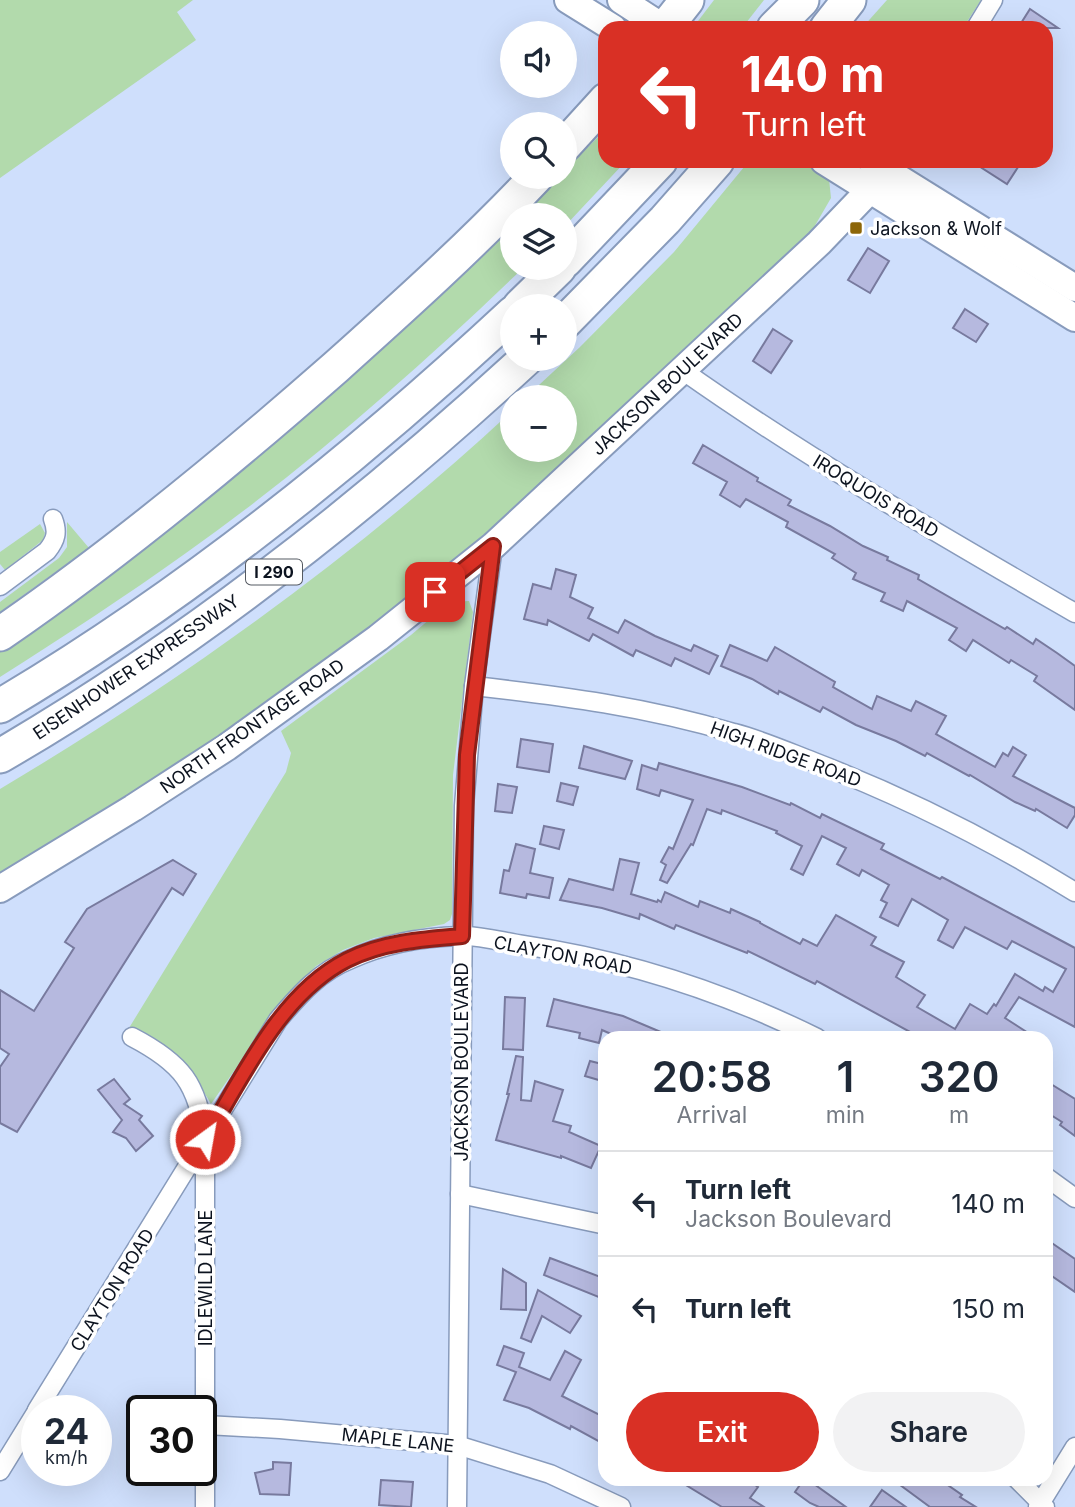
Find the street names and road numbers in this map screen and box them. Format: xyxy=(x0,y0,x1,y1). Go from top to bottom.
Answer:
street label: JACKSON BOULEVARD xyxy=(587,309,747,459)
street label: IROQUOIS ROAD xyxy=(809,450,943,542)
road number: I 290 xyxy=(246,559,302,584)
street label: EISENHOWER EXPRESSWAY xyxy=(29,590,243,744)
street label: NORTH FRONTAGE ROAD xyxy=(156,654,348,798)
street label: HIGH RIDGE ROAD xyxy=(708,717,864,791)
street label: CLAYTON ROAD xyxy=(492,931,634,979)
street label: JACKSON BOULEVARD xyxy=(451,963,472,1161)
street label: IDLEWILD LANE xyxy=(195,1210,216,1346)
street label: CLAYTON ROAD xyxy=(66,1225,158,1355)
street label: MAPLE LANE xyxy=(341,1424,455,1456)

